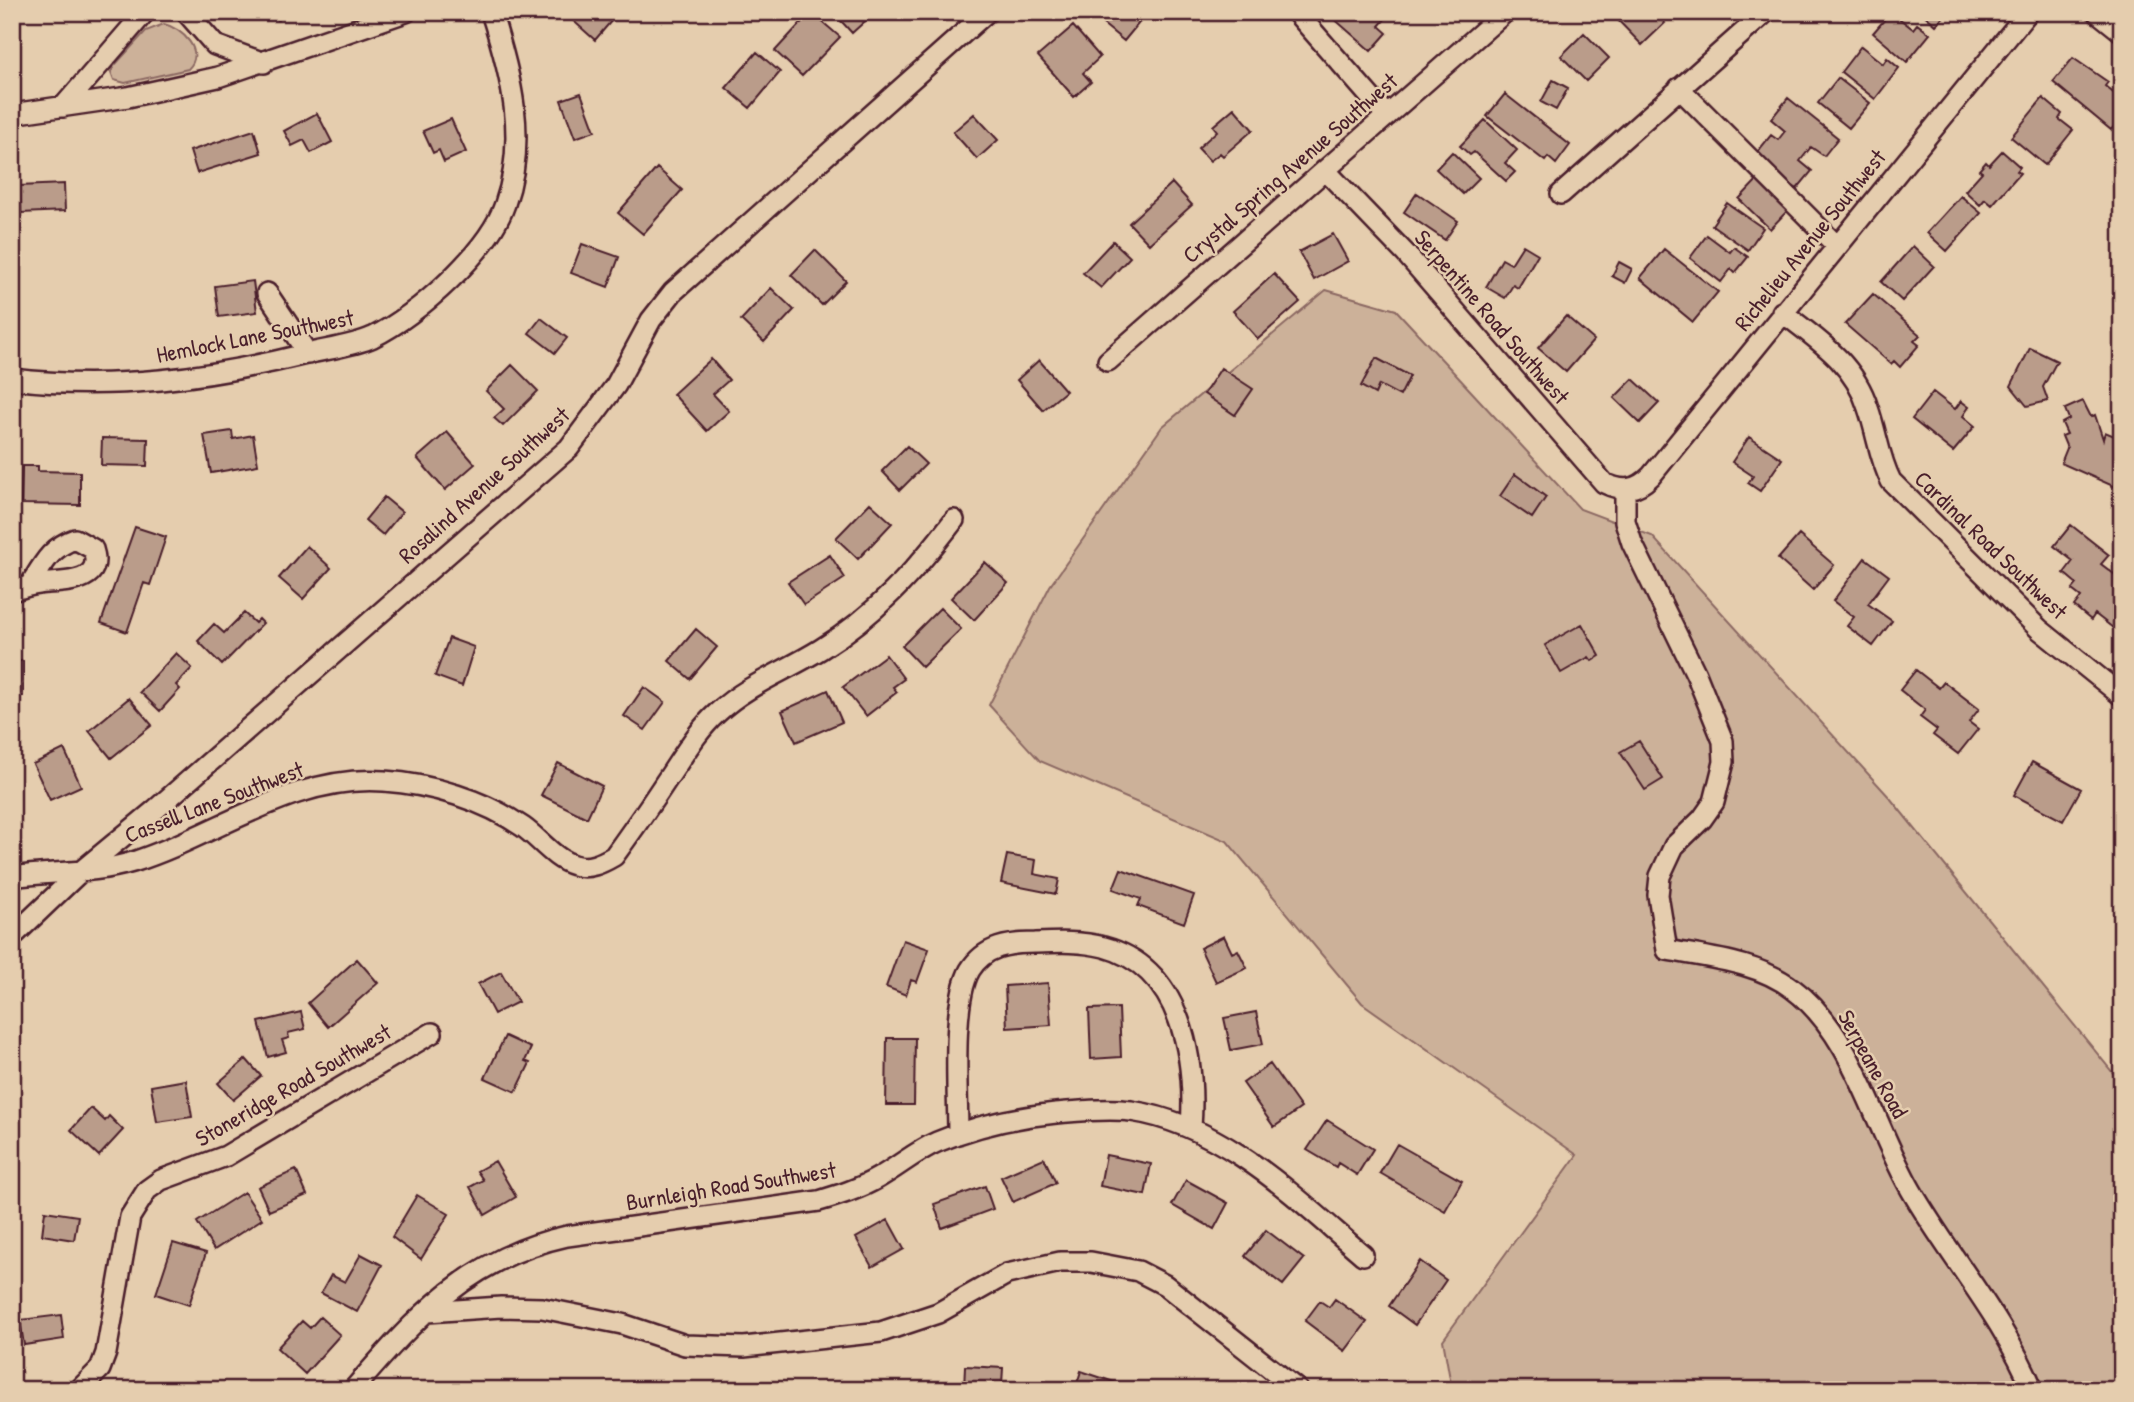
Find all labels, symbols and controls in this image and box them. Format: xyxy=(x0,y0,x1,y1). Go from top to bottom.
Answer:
street label: Crystal Spring Avenue Southwest xyxy=(1176,65,1405,270)
street label: Richelieu Avenue Southwest xyxy=(1727,142,1893,337)
street label: Serpentine Road Southwest xyxy=(1408,223,1578,411)
street label: Hemlock Lane Southwest xyxy=(154,301,357,370)
street label: Rosalind Avenue Southwest xyxy=(391,399,577,570)
street label: Cardinal Road Southwest xyxy=(1908,463,2075,627)
street label: Cassell Lane Southwest xyxy=(120,753,309,850)
street label: Serpeane Road xyxy=(1831,1004,1916,1123)
street label: Stoneridge Road Southwest xyxy=(189,1015,397,1153)
street label: Burnleigh Road Southwest xyxy=(624,1153,839,1217)

